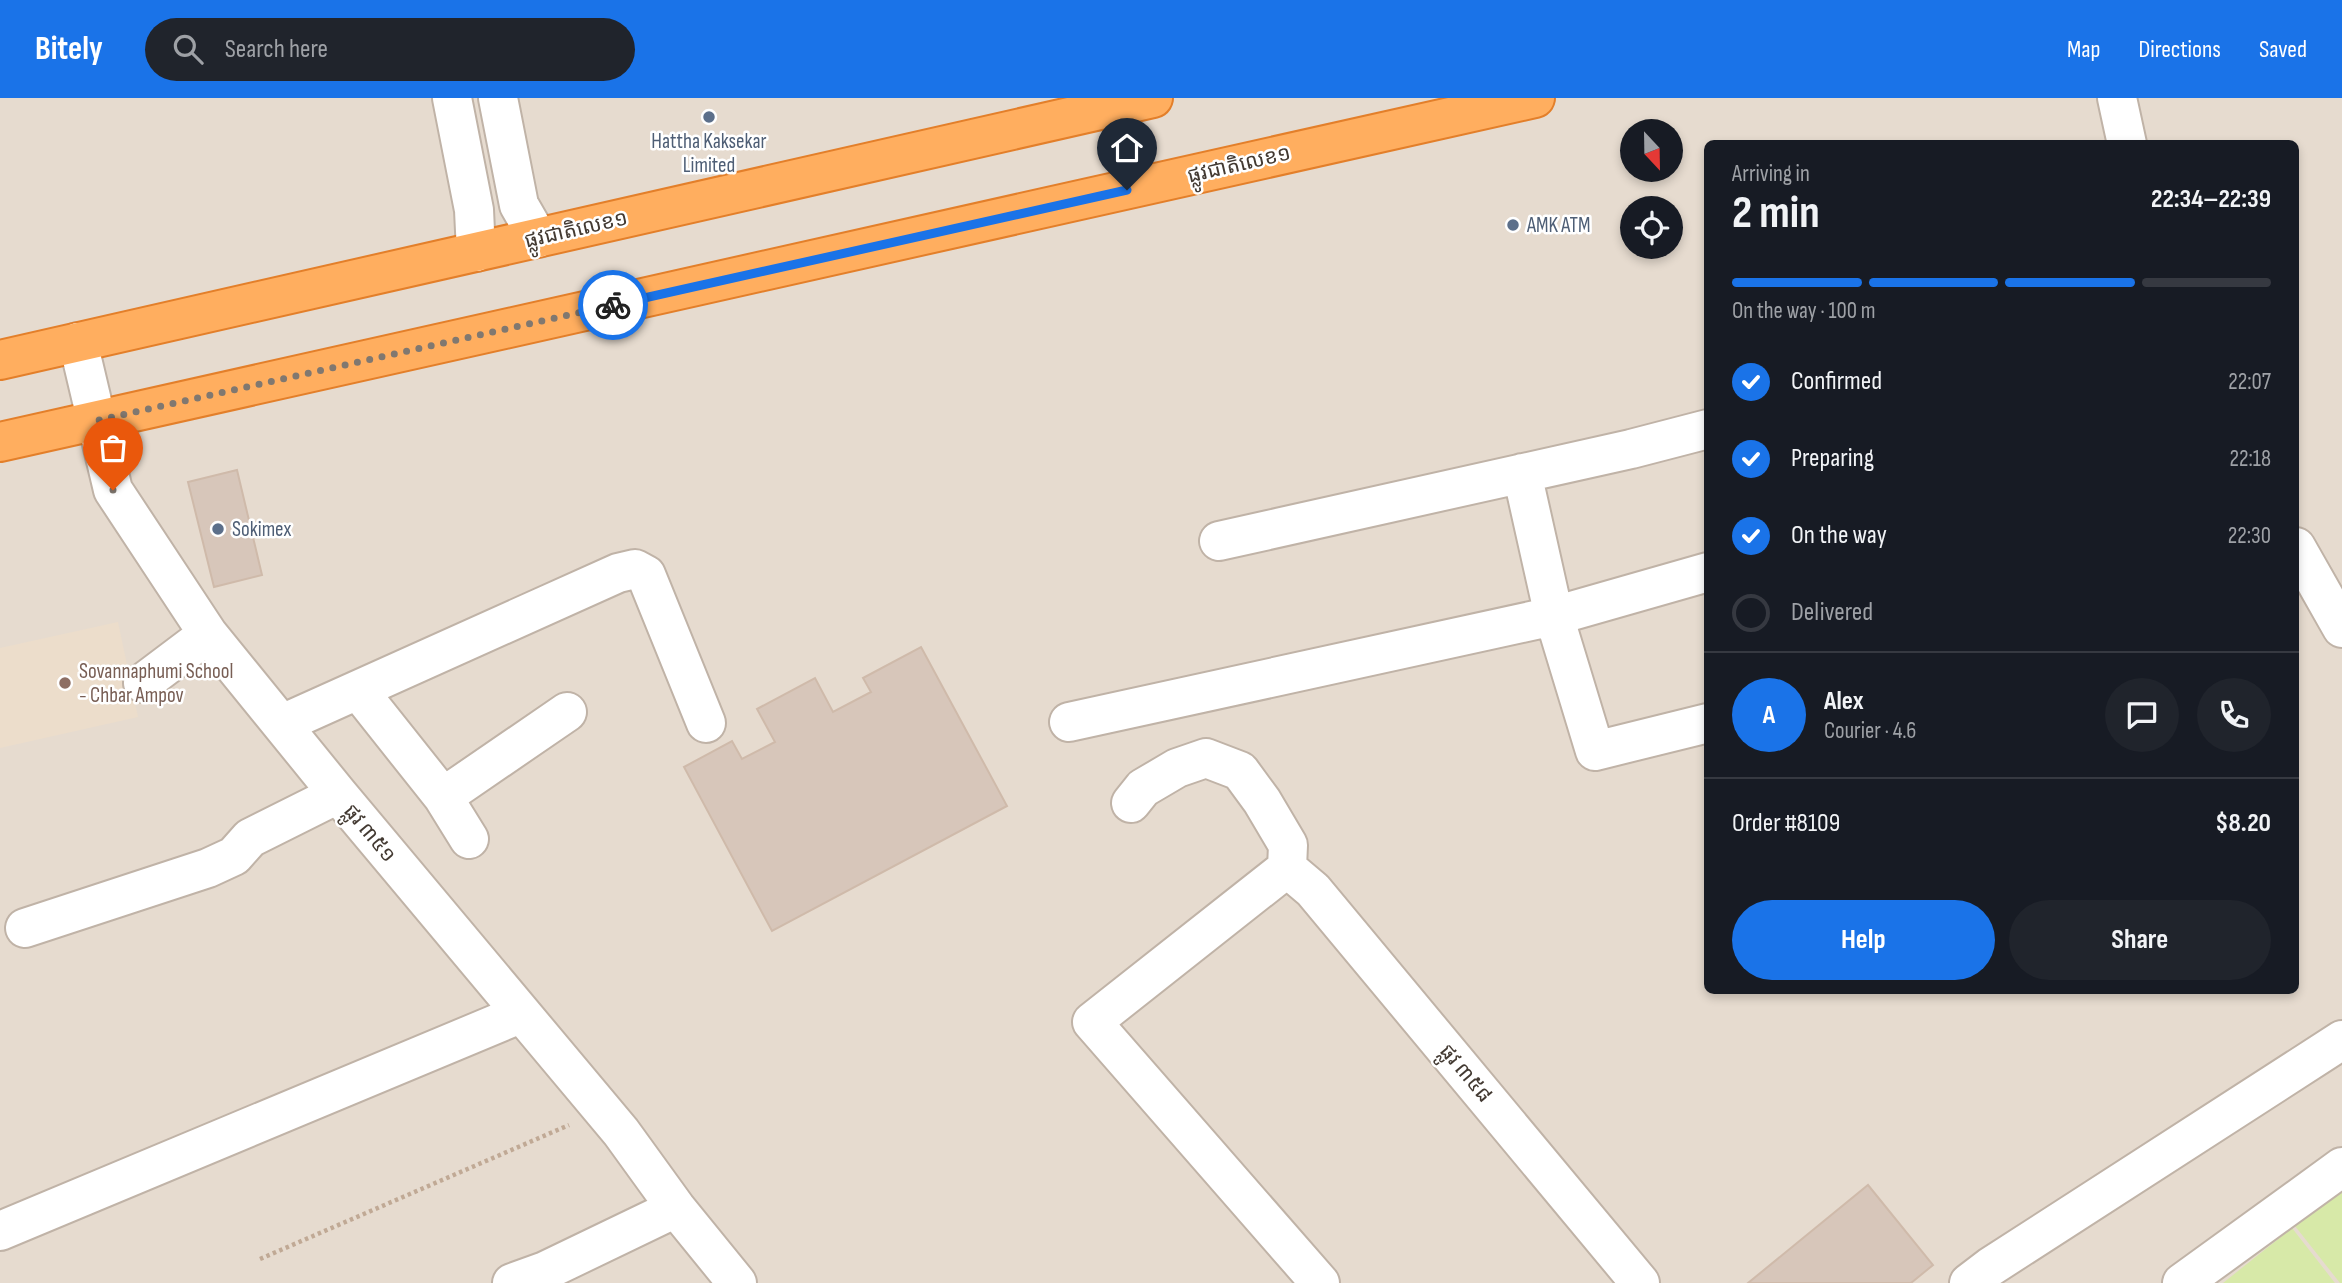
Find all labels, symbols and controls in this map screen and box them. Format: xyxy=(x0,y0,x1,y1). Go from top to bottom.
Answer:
search box xyxy=(145,18,635,81)
text: Bitely xyxy=(35,29,103,69)
icon: search xyxy=(169,30,207,68)
text: Search here xyxy=(225,34,328,65)
text: Map xyxy=(2067,35,2100,64)
text: Directions xyxy=(2138,35,2221,64)
text: Saved xyxy=(2259,35,2307,64)
marker: Hattha Kaksekar Limited xyxy=(701,109,717,125)
pin xyxy=(1097,118,1157,190)
north arrow xyxy=(1620,119,1684,182)
map controls xyxy=(1620,119,1683,259)
place label: Hattha Kaksekar Limited xyxy=(651,129,767,178)
icon: home xyxy=(1108,129,1146,167)
street label: ផ្លូវជាតិលេខ១ xyxy=(1185,140,1295,195)
text: Arriving in xyxy=(1732,160,1810,188)
text: 22:34–22:39 xyxy=(2151,184,2271,215)
text: 2 min xyxy=(1732,186,1820,241)
button: locate xyxy=(1620,196,1683,259)
street label: ផ្លូវជាតិលេខ១ xyxy=(522,205,632,260)
place label: AMK ATM xyxy=(1526,213,1590,238)
marker: AMK ATM xyxy=(1505,217,1521,233)
courier xyxy=(578,270,648,340)
icon: bike xyxy=(594,286,632,324)
text: On the way · 100 m xyxy=(1732,297,1876,325)
icon: check xyxy=(1732,363,1770,401)
text: Confirmed xyxy=(1791,366,1882,397)
text: 22:07 xyxy=(2228,368,2271,396)
pin xyxy=(83,418,143,490)
icon: bag xyxy=(94,429,132,467)
icon: check xyxy=(1732,440,1770,478)
text: Preparing xyxy=(1791,443,1874,474)
text: 22:18 xyxy=(2230,445,2271,473)
place label: Sokimex xyxy=(232,517,291,542)
icon: check xyxy=(1732,517,1770,555)
text: On the way xyxy=(1791,520,1887,551)
marker: Sokimex xyxy=(210,521,226,537)
text: 22:30 xyxy=(2228,522,2271,550)
text: Delivered xyxy=(1791,597,1873,628)
place label: Sovannaphumi School - Chbar Ampov xyxy=(79,659,233,708)
marker: Sovannaphumi School - Chbar Ampov xyxy=(57,675,73,691)
button: chat xyxy=(2105,678,2179,752)
button: phone xyxy=(2197,678,2271,752)
text: Alex xyxy=(1824,686,1864,717)
text: A xyxy=(1763,700,1775,731)
text: Courier · 4.6 xyxy=(1824,717,1916,745)
street label: ផ្លូវ ៣៥១ xyxy=(333,799,401,872)
text: Order #8109 xyxy=(1732,808,1840,839)
text: $8.20 xyxy=(2215,808,2271,839)
button: Help xyxy=(1732,900,1995,980)
button: Share xyxy=(2009,900,2271,980)
street label: ផ្លូវ ៣៥៨ xyxy=(1429,1039,1497,1112)

